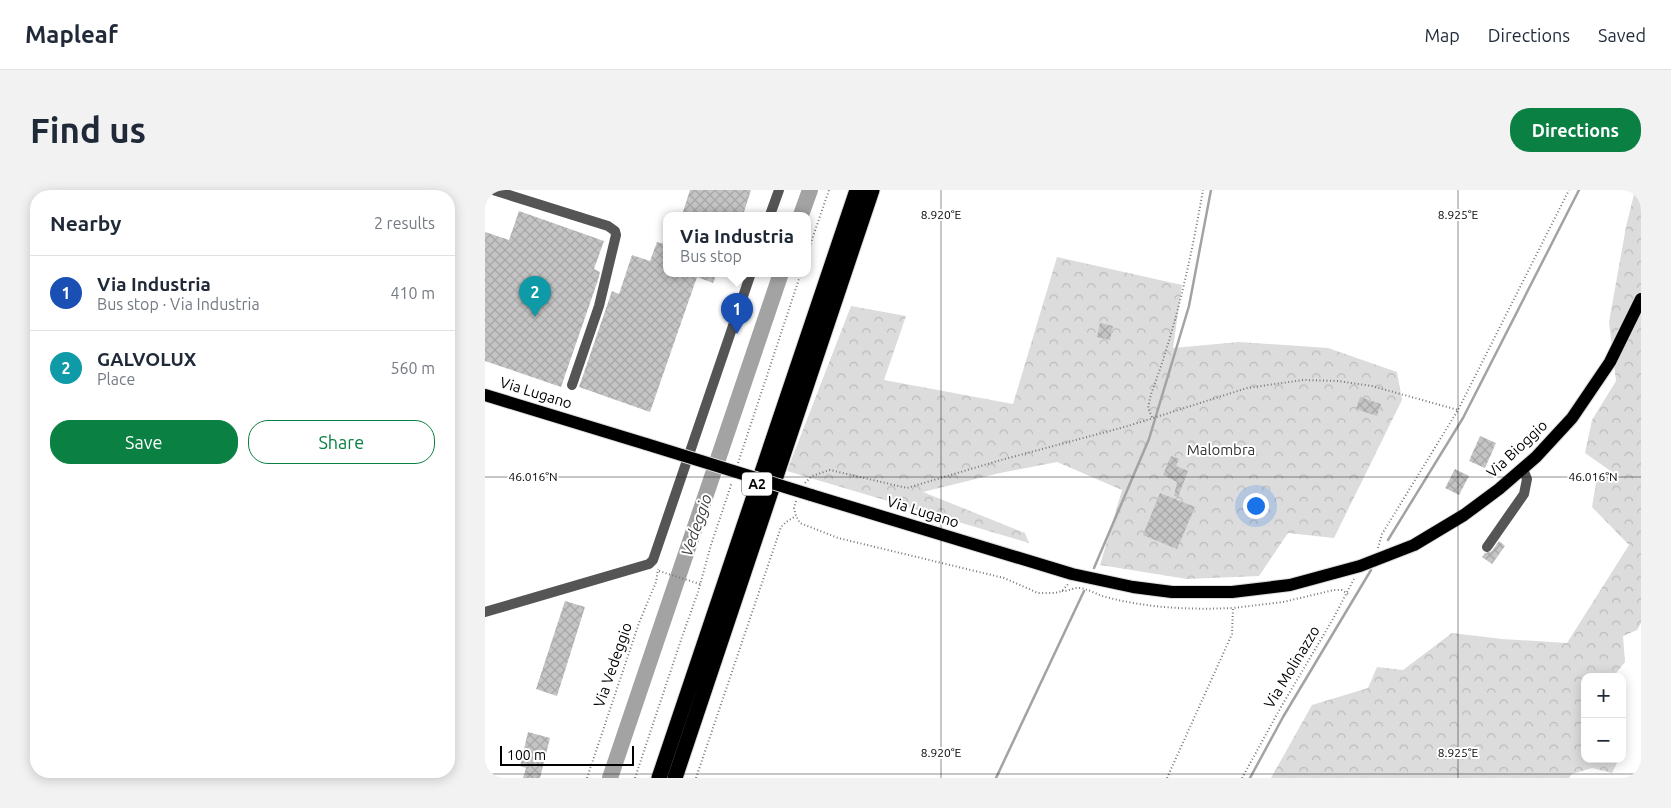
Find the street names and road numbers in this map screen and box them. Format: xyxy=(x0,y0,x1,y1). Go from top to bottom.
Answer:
street label: Via Lugano xyxy=(498,373,574,412)
street label: Via Bioggio xyxy=(1483,416,1550,481)
road number: A2 xyxy=(742,472,772,496)
street label: Via Lugano xyxy=(885,492,961,531)
street label: Via Vedeggio xyxy=(590,620,635,710)
street label: Via Molinazzo xyxy=(1260,623,1323,711)

